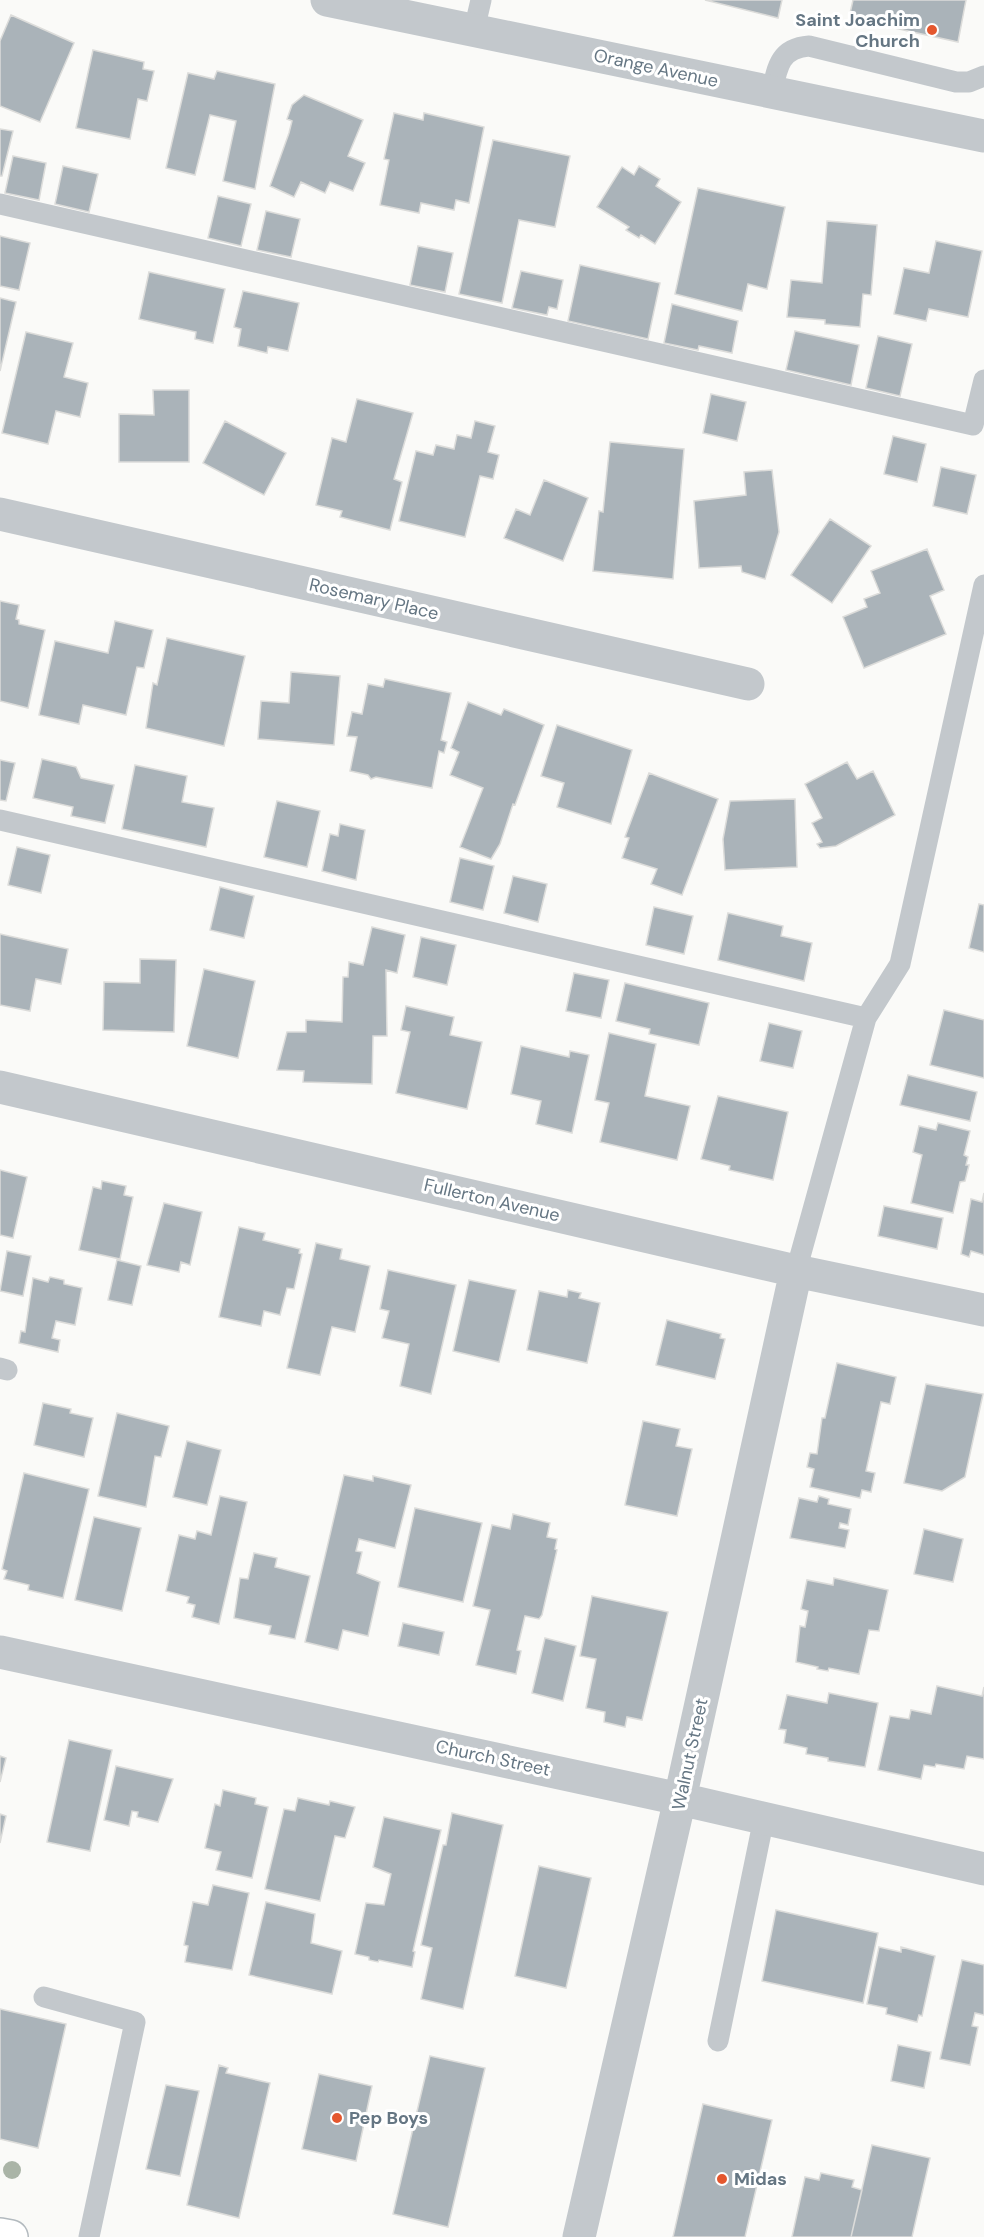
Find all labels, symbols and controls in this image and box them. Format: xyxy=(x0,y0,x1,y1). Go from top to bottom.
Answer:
place label: Saint Joachim Church xyxy=(795,8,920,53)
marker: Saint Joachim Church xyxy=(925,23,939,37)
street label: Orange Avenue xyxy=(592,43,720,93)
street label: Rosemary Place xyxy=(307,572,441,626)
street label: Fullerton Avenue xyxy=(422,1173,562,1227)
street label: Walnut Street xyxy=(666,1696,714,1812)
street label: Church Street xyxy=(434,1734,552,1782)
place label: Pep Boys xyxy=(349,2106,428,2130)
marker: Pep Boys xyxy=(330,2111,344,2125)
place label: Midas xyxy=(734,2167,787,2191)
marker: Midas xyxy=(715,2172,729,2186)

